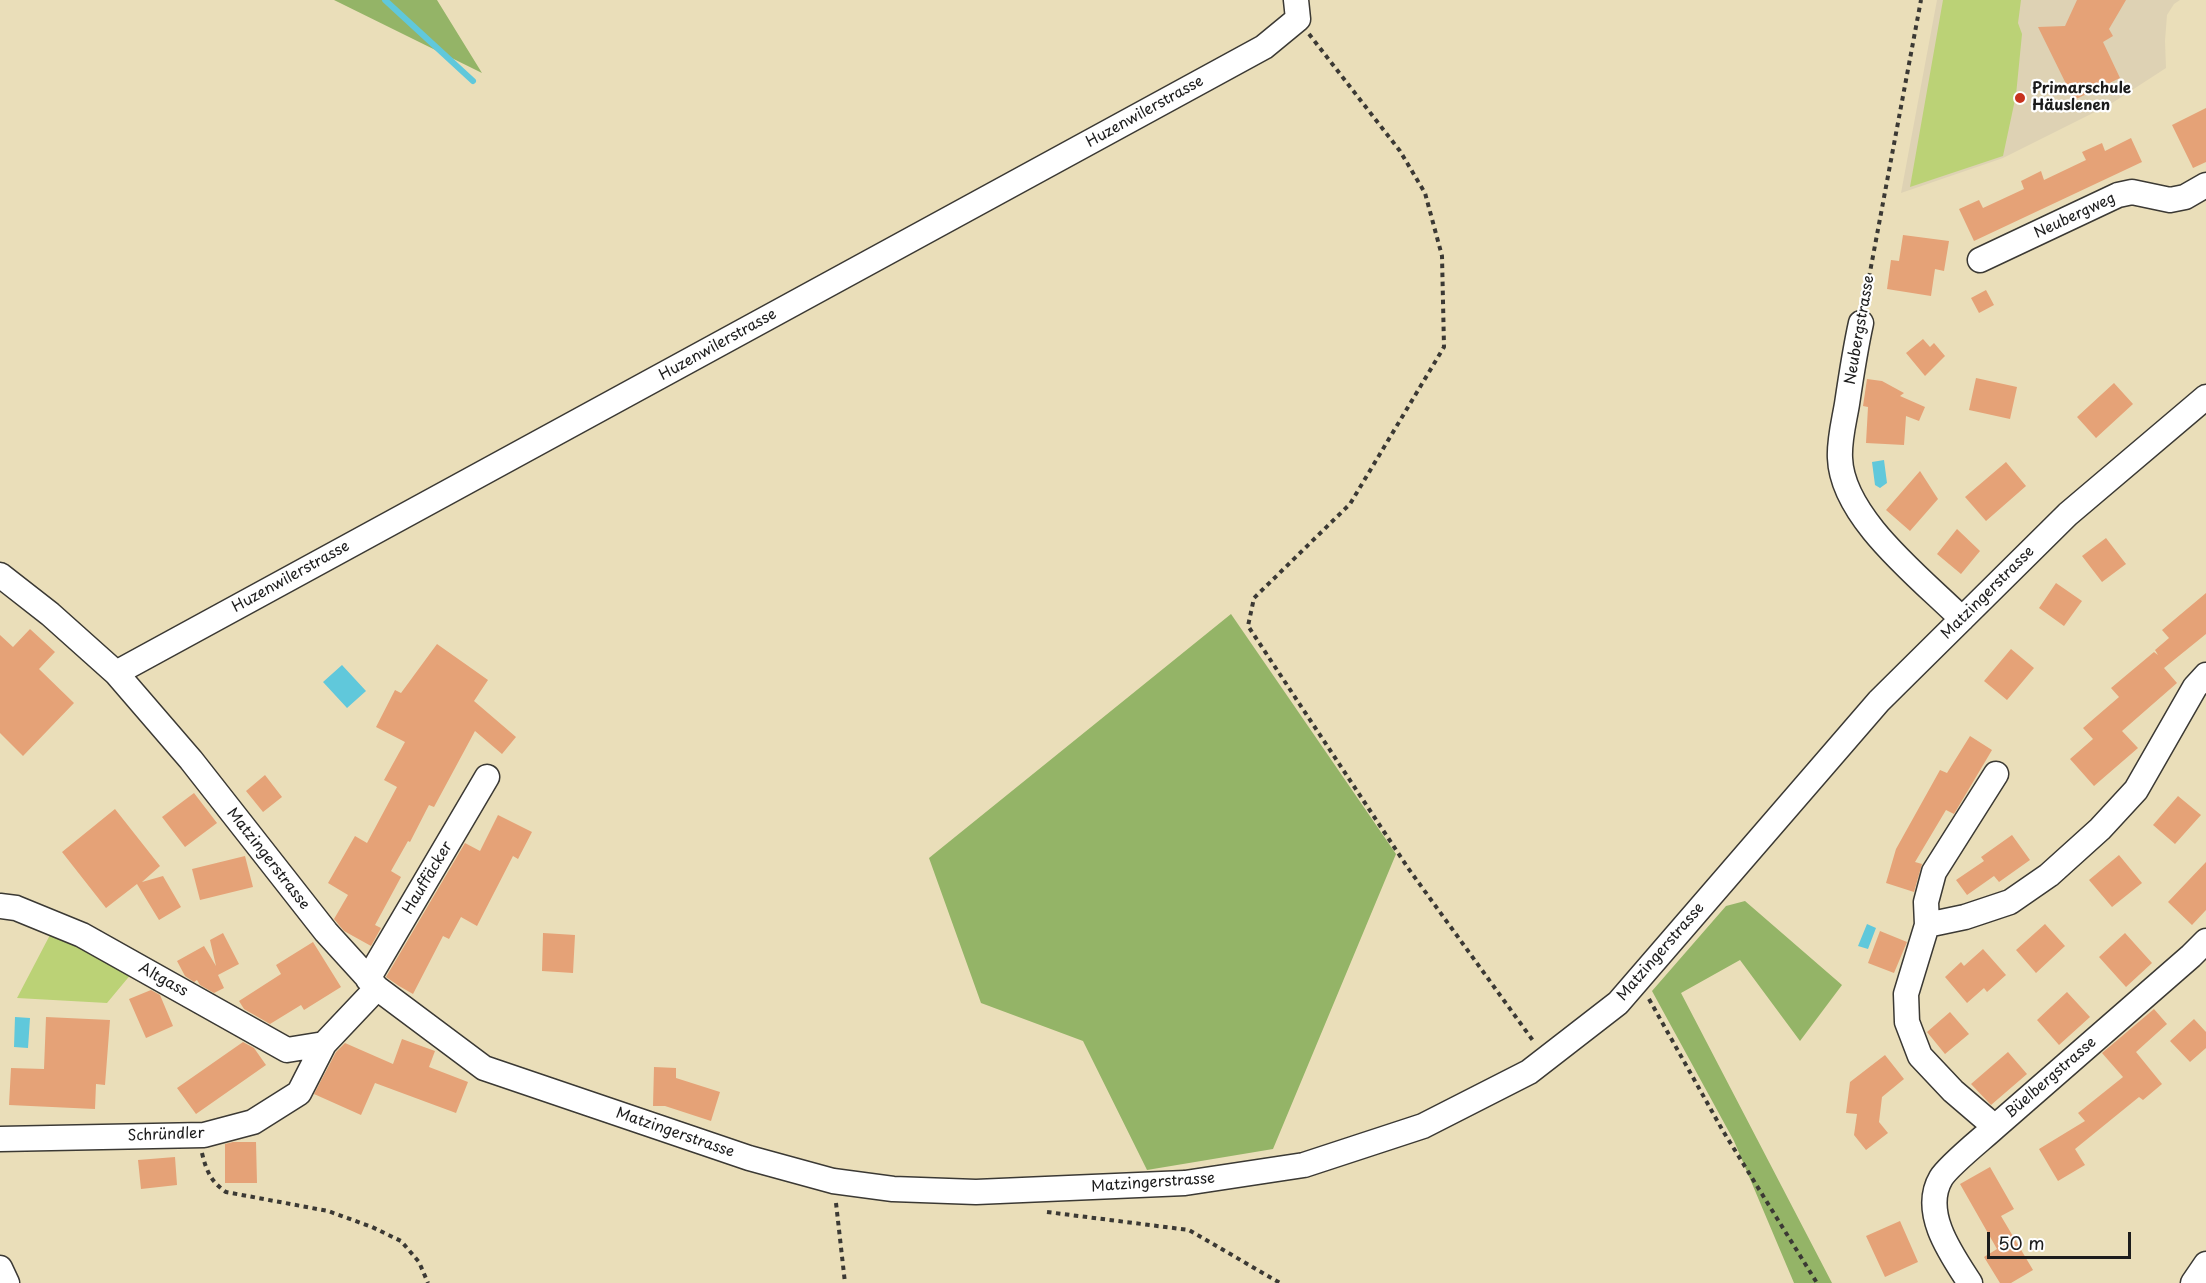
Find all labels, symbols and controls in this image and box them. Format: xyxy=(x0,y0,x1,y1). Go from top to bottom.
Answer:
street label: Huzenwilerstrasse xyxy=(1083,72,1207,152)
place label: Primarschule Häuslenen xyxy=(2032,80,2131,115)
marker: Primarschule Häuslenen xyxy=(2013,91,2027,105)
street label: Neubergweg xyxy=(2031,189,2119,243)
street label: Neubergstrasse xyxy=(1842,274,1878,386)
street label: Huzenwilerstrasse xyxy=(656,305,780,385)
street label: Huzenwilerstrasse xyxy=(229,537,353,617)
street label: Matzingerstrasse xyxy=(1938,543,2038,643)
street label: Matzingerstrasse xyxy=(223,805,313,913)
street label: Hauffäcker xyxy=(399,838,457,918)
street label: Matzingerstrasse xyxy=(1614,899,1708,1005)
street label: Altgass xyxy=(135,959,191,1001)
street label: Büelbergstrasse xyxy=(2002,1034,2100,1122)
street label: Matzingerstrasse xyxy=(613,1104,737,1162)
street label: Schründler xyxy=(127,1125,205,1145)
street label: Matzingerstrasse xyxy=(1090,1170,1216,1196)
scale bar xyxy=(1990,1220,2134,1258)
text: 50 m xyxy=(1998,1229,2045,1256)

